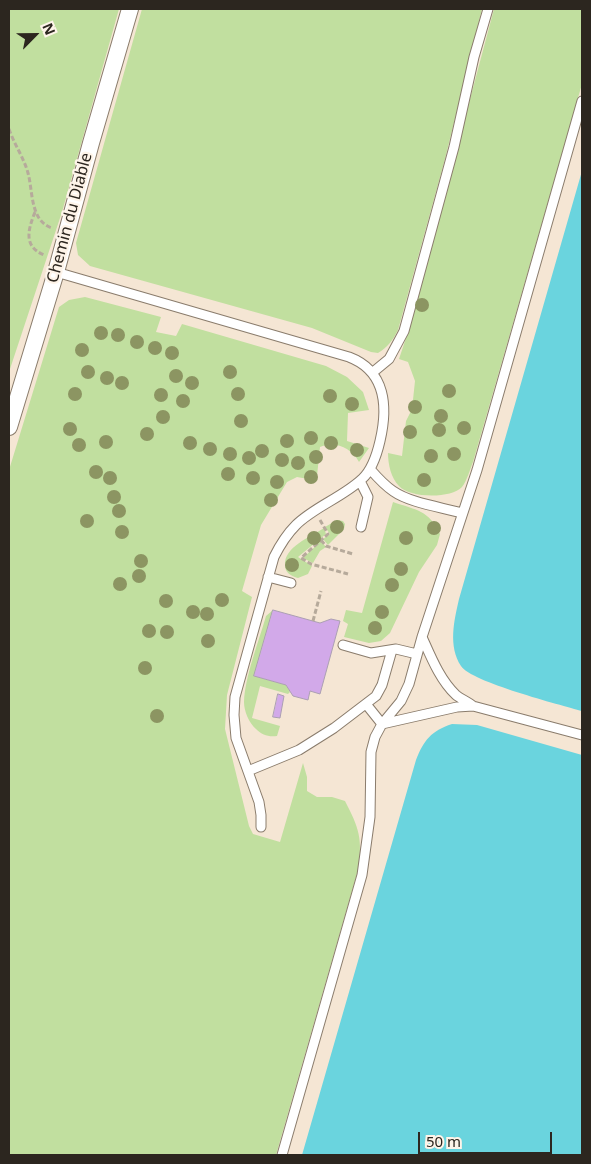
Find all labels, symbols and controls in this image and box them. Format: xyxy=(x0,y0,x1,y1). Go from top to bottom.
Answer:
north arrow xyxy=(10,10,60,60)
text: N xyxy=(38,20,60,38)
street label: Chemin du Diable xyxy=(43,151,97,285)
scale bar xyxy=(421,1122,555,1154)
text: 50 m xyxy=(426,1131,461,1151)

